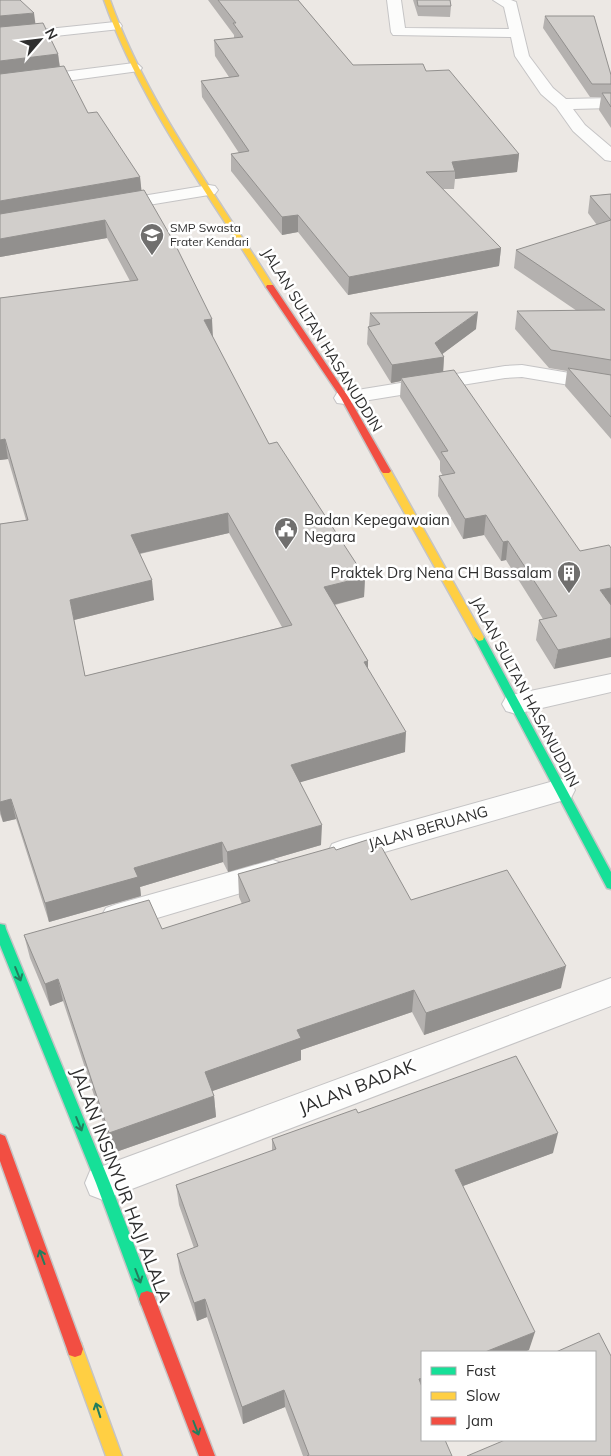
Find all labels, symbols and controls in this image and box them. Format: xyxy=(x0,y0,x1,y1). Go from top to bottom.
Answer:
north arrow xyxy=(15,15,65,65)
text: N xyxy=(41,25,62,43)
place label: SMP Swasta Frater Kendari xyxy=(170,220,249,249)
school or university icon: SMP Swasta Frater Kendari xyxy=(139,222,165,256)
street label: JALAN SULTAN HASANUDDIN xyxy=(258,244,387,435)
place label: Badan Kepegawaian Negara xyxy=(304,510,450,546)
public building icon: Badan Kepegawaian Negara xyxy=(273,516,299,550)
building icon: Praktek Drg Nena CH Bassalam xyxy=(556,560,582,594)
place label: Praktek Drg Nena CH Bassalam xyxy=(330,563,552,582)
street label: JALAN SULTAN HASANUDDIN xyxy=(467,593,584,790)
street label: JALAN BERUANG xyxy=(366,801,490,854)
one-way arrow xyxy=(14,966,23,981)
street label: JALAN BADAK xyxy=(295,1054,419,1119)
street label: JALAN INSINYUR HAJI ALALA xyxy=(66,1064,177,1306)
one-way arrow xyxy=(75,1116,84,1132)
one-way arrow xyxy=(37,1250,46,1265)
one-way arrow xyxy=(134,1268,143,1283)
legend xyxy=(421,1351,596,1441)
text: Fast xyxy=(466,1361,496,1380)
text: Slow xyxy=(466,1386,500,1405)
one-way arrow xyxy=(93,1402,103,1418)
text: Jam xyxy=(466,1411,493,1430)
one-way arrow xyxy=(192,1420,201,1435)

